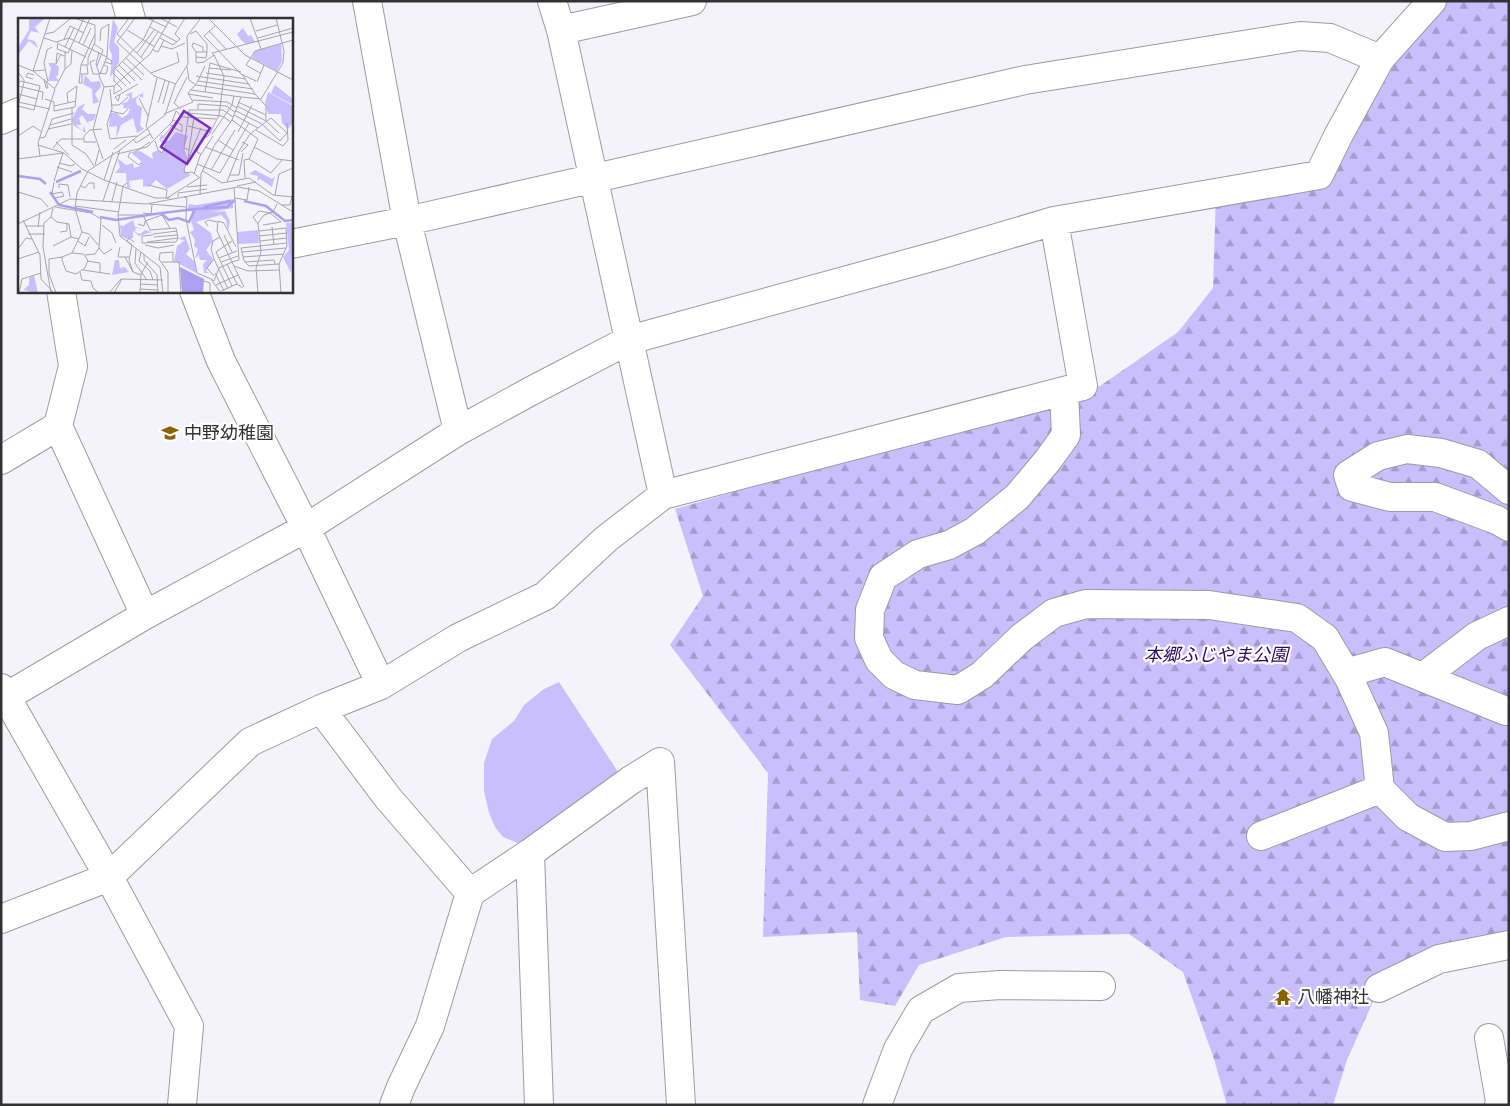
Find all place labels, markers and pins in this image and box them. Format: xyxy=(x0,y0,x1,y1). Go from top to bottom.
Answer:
place label: 中野幼稚園 xyxy=(184,421,274,444)
school or university icon: 中野幼稚園 xyxy=(160,423,180,443)
place label: 八幡神社 xyxy=(1297,985,1369,1008)
temple icon: 八幡神社 xyxy=(1273,987,1293,1007)

